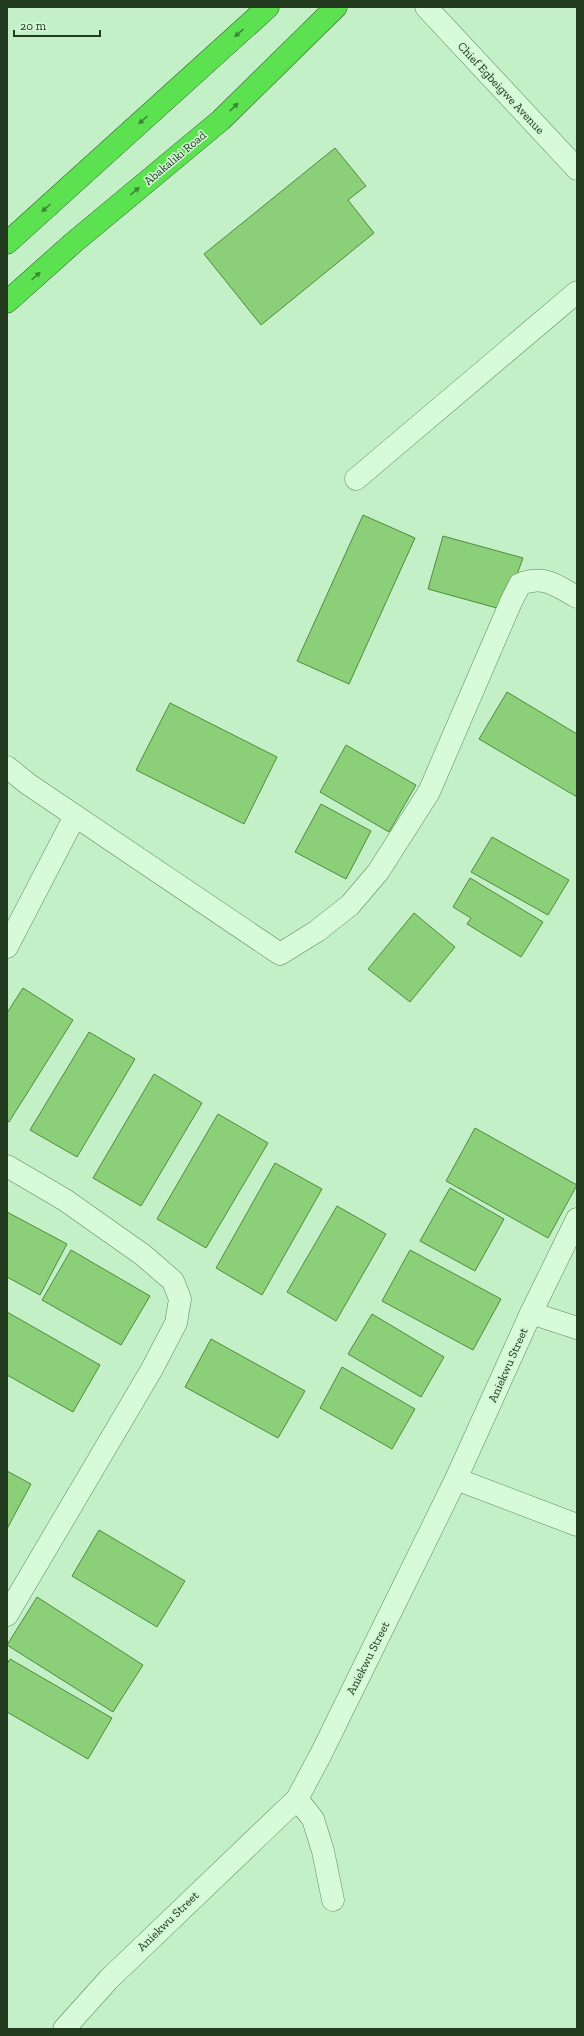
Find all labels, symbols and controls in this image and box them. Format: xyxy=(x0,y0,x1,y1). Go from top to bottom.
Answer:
scale bar xyxy=(14,12,100,38)
text: 20 m xyxy=(20,19,47,33)
one-way arrow xyxy=(234,28,244,38)
street label: Chief Egbeigwe Avenue xyxy=(455,39,548,137)
one-way arrow xyxy=(229,102,239,112)
one-way arrow xyxy=(137,116,148,125)
street label: Abakaliki Road xyxy=(141,128,209,188)
one-way arrow xyxy=(130,187,140,196)
one-way arrow xyxy=(41,203,51,212)
one-way arrow xyxy=(31,271,41,280)
street label: Aniekwu Street xyxy=(485,1325,531,1404)
street label: Aniekwu Street xyxy=(344,1619,393,1697)
street label: Aniekwu Street xyxy=(134,1888,202,1954)

